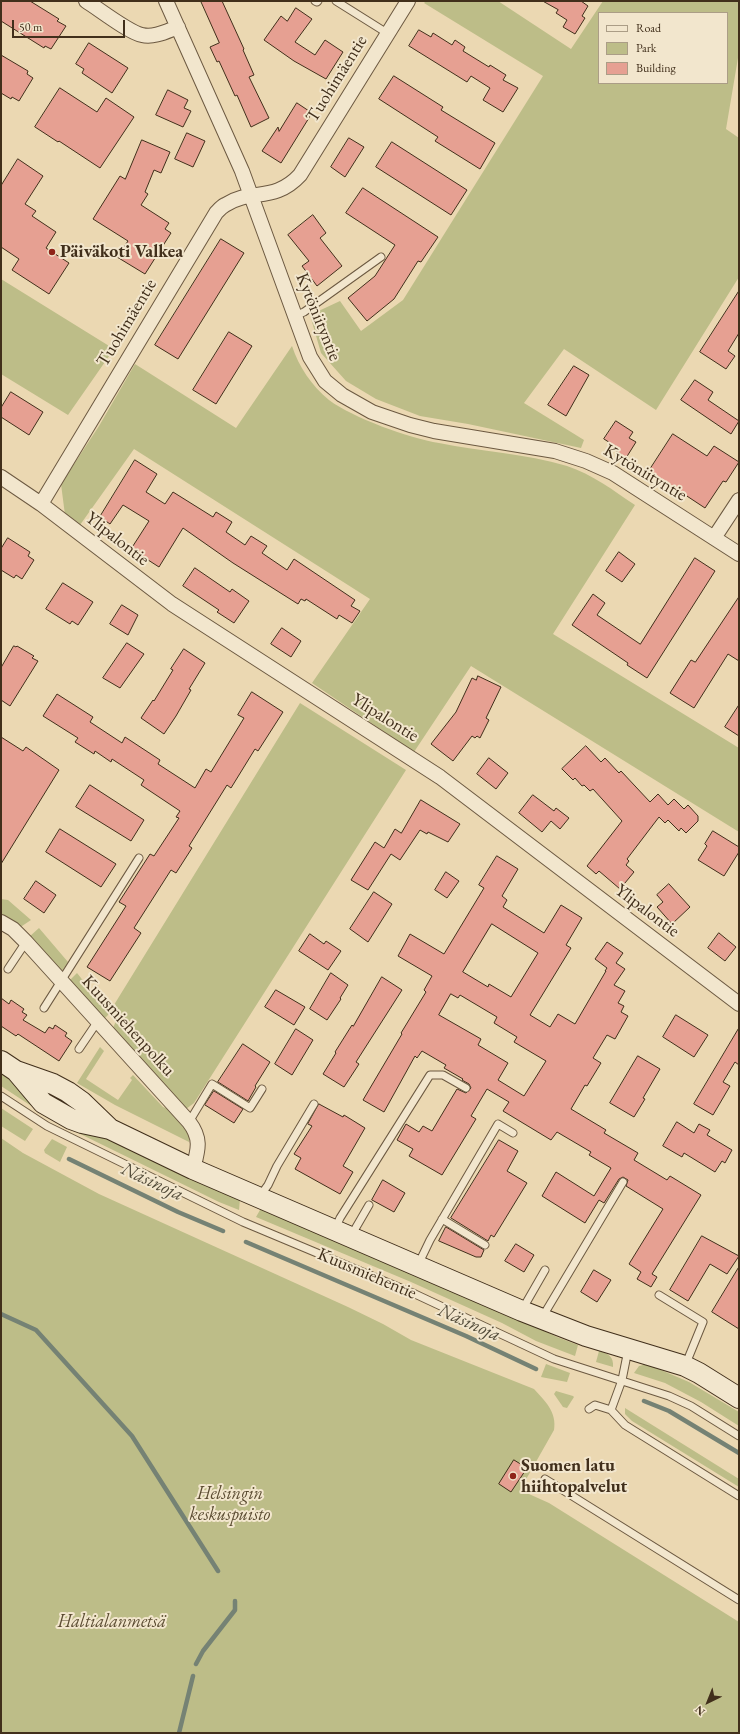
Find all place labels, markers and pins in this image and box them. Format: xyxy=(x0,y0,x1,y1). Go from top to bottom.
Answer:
place label: Päiväkoti Valkea xyxy=(60,241,183,263)
marker: Päiväkoti Valkea xyxy=(47,247,57,257)
place label: Suomen latu hiihtopalvelut xyxy=(521,1455,627,1498)
marker: Suomen latu hiihtopalvelut xyxy=(508,1471,518,1481)

